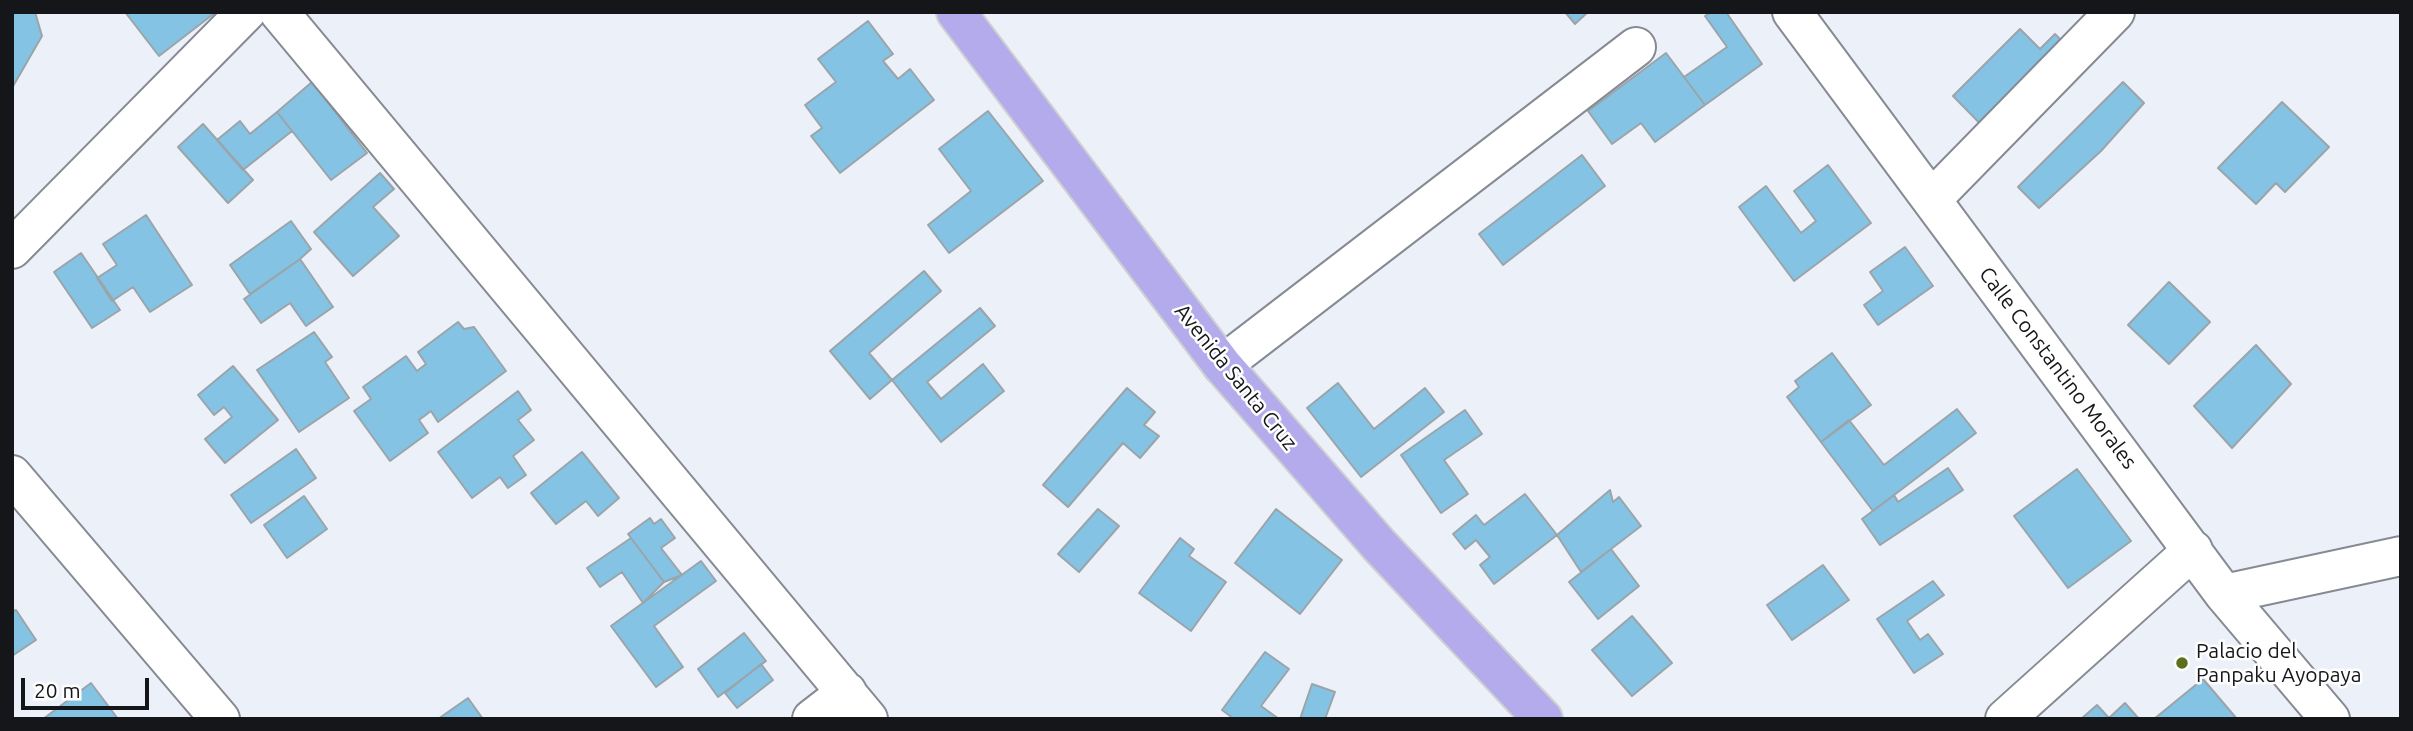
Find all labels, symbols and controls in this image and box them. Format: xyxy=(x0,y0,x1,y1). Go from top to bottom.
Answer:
street label: Calle Constantino Morales xyxy=(1974,262,2142,474)
street label: Avenida Santa Cruz xyxy=(1169,299,1303,455)
place label: Palacio del Panpaku Ayopaya xyxy=(2196,638,2362,688)
marker: Palacio del Panpaku Ayopaya xyxy=(2174,655,2190,671)
scale bar xyxy=(24,664,152,708)
text: 20 m xyxy=(34,678,81,702)

